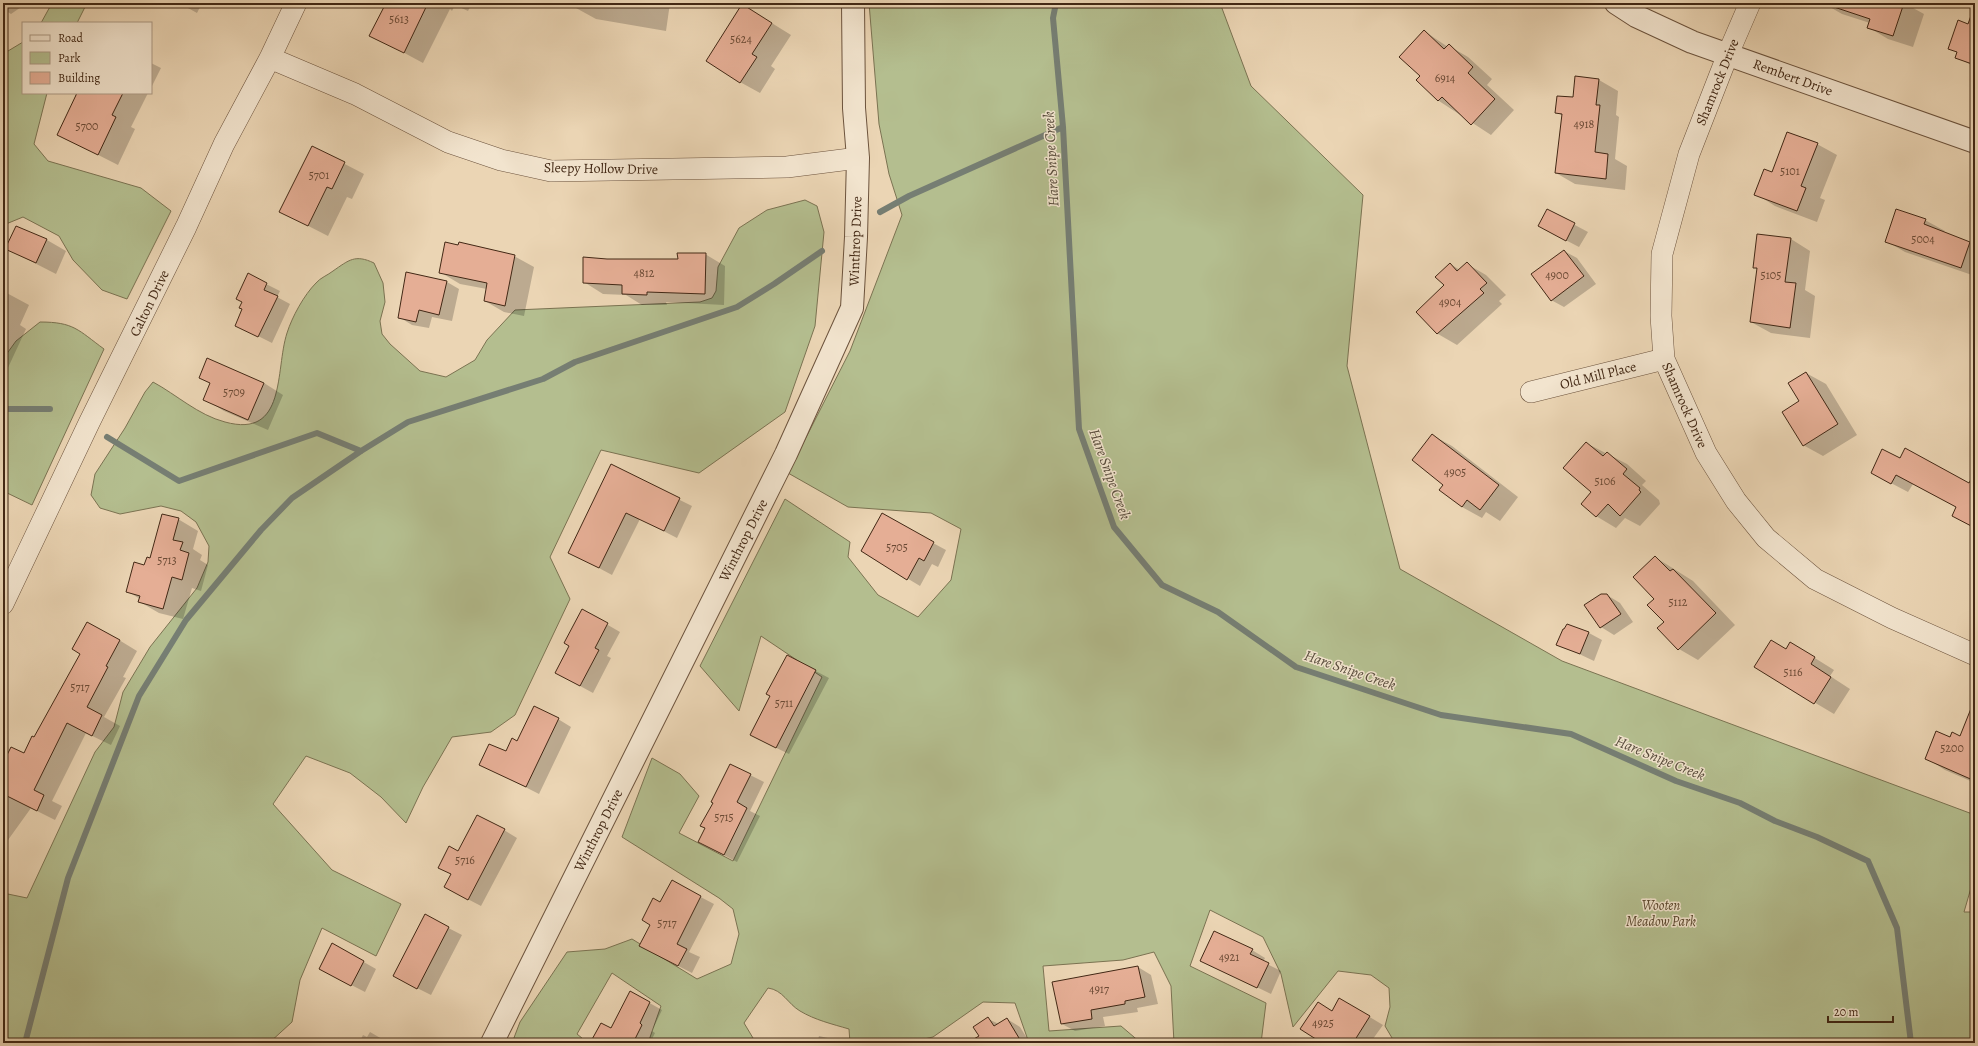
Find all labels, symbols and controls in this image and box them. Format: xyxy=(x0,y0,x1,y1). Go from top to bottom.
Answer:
house number: 5613 xyxy=(389,11,409,27)
legend xyxy=(22,22,152,94)
text: Road xyxy=(58,30,84,46)
house number: 5624 xyxy=(730,31,752,47)
street label: Shamrock Drive xyxy=(1691,36,1744,128)
text: Park xyxy=(58,50,81,66)
street label: Rembert Drive xyxy=(1750,54,1835,101)
text: Building xyxy=(58,70,100,86)
house number: 6914 xyxy=(1435,70,1456,86)
water label: Hare Snipe Creek xyxy=(1039,111,1063,207)
house number: 4918 xyxy=(1574,116,1595,132)
house number: 5700 xyxy=(76,118,99,134)
street label: Sleepy Hollow Drive xyxy=(544,158,658,179)
house number: 5101 xyxy=(1780,163,1800,179)
house number: 5701 xyxy=(309,167,329,183)
street label: Winthrop Drive xyxy=(844,196,867,287)
house number: 5004 xyxy=(1911,231,1935,247)
house number: 4812 xyxy=(633,265,655,281)
street label: Calton Drive xyxy=(125,267,174,340)
house number: 4900 xyxy=(1545,267,1569,283)
house number: 5105 xyxy=(1761,267,1781,283)
house number: 4904 xyxy=(1439,294,1462,310)
street label: Old Mill Place xyxy=(1558,357,1638,394)
street label: Shamrock Drive xyxy=(1657,359,1712,451)
house number: 5709 xyxy=(223,384,245,400)
water label: Hare Snipe Creek xyxy=(1084,426,1136,523)
house number: 4905 xyxy=(1444,464,1466,480)
house number: 5106 xyxy=(1594,473,1616,489)
street label: Winthrop Drive xyxy=(714,496,772,586)
house number: 5705 xyxy=(886,539,908,555)
house number: 5713 xyxy=(157,552,177,568)
house number: 5112 xyxy=(1668,594,1688,610)
water label: Hare Snipe Creek xyxy=(1302,645,1399,695)
house number: 5116 xyxy=(1784,664,1803,680)
house number: 5717 xyxy=(70,679,91,695)
house number: 5711 xyxy=(775,695,793,711)
water label: Hare Snipe Creek xyxy=(1612,731,1708,785)
house number: 5200 xyxy=(1940,740,1964,756)
street label: Winthrop Drive xyxy=(569,786,627,876)
house number: 5715 xyxy=(714,809,734,825)
house number: 5716 xyxy=(455,852,475,868)
park label: Wooten Meadow Park xyxy=(1626,896,1696,931)
house number: 5717 xyxy=(657,915,678,931)
house number: 4921 xyxy=(1219,949,1239,965)
house number: 4917 xyxy=(1089,981,1110,997)
scale bar xyxy=(1828,998,1893,1024)
text: 20 m xyxy=(1834,1004,1858,1020)
house number: 4925 xyxy=(1312,1015,1334,1031)

